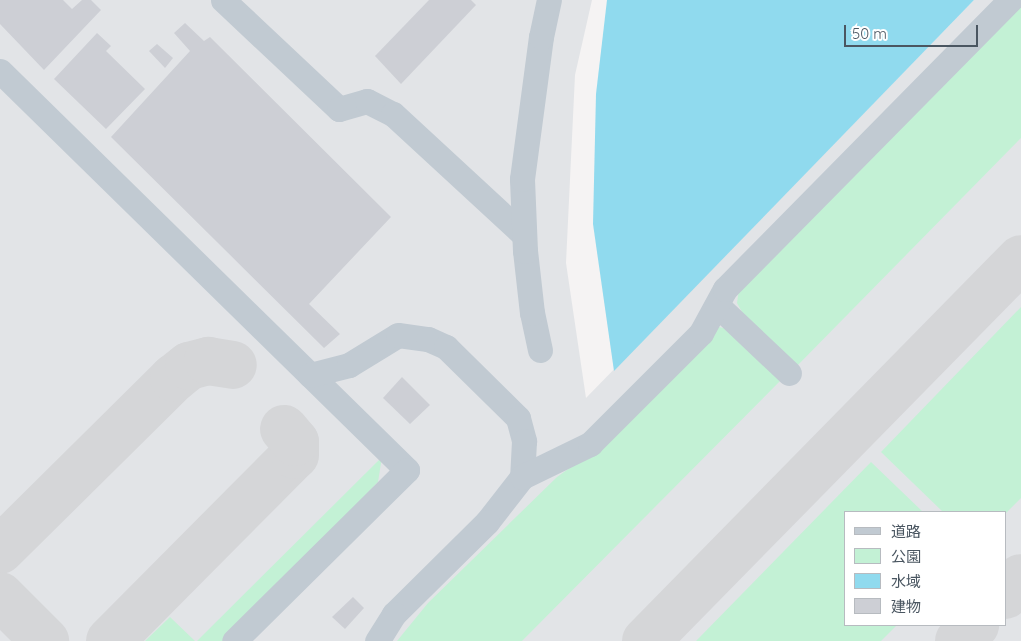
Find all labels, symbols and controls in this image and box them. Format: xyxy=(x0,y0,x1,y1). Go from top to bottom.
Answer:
scale bar xyxy=(846,15,980,47)
text: 50 m xyxy=(852,24,887,43)
legend xyxy=(844,511,1006,626)
text: 道路 xyxy=(891,522,921,541)
text: 公園 xyxy=(891,547,921,566)
text: 水域 xyxy=(891,572,921,591)
text: 建物 xyxy=(891,597,921,616)

